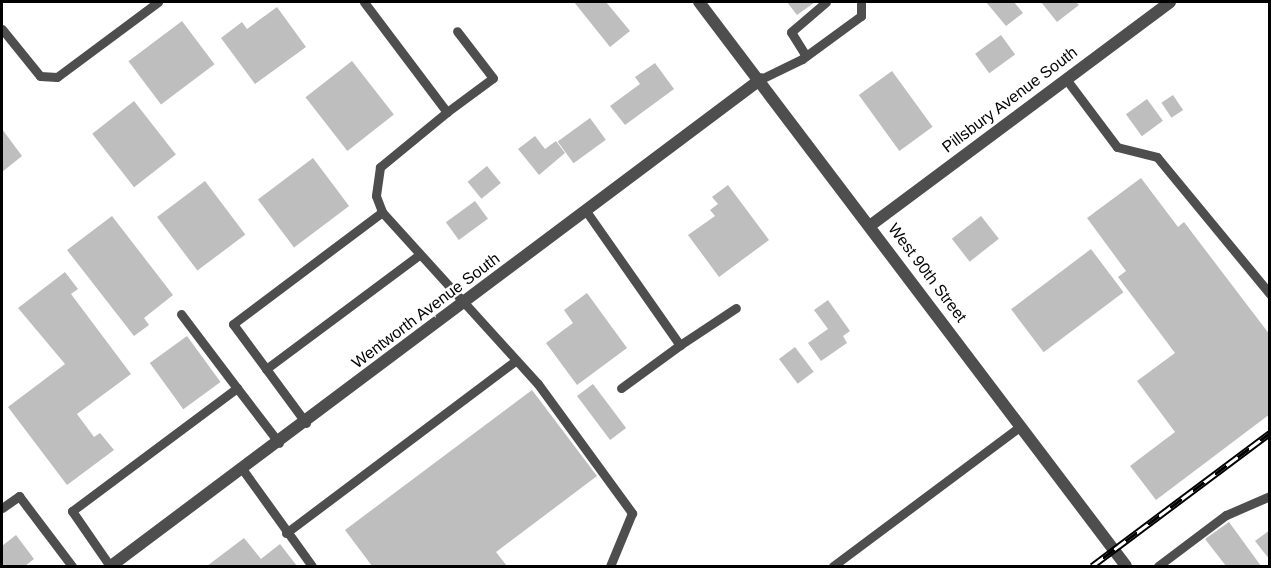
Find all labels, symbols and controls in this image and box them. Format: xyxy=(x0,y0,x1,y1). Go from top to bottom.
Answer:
street label: Pillsbury Avenue South xyxy=(938,43,1082,157)
street label: West 90th Street xyxy=(884,220,970,326)
street label: Wentworth Avenue South xyxy=(348,249,504,373)

